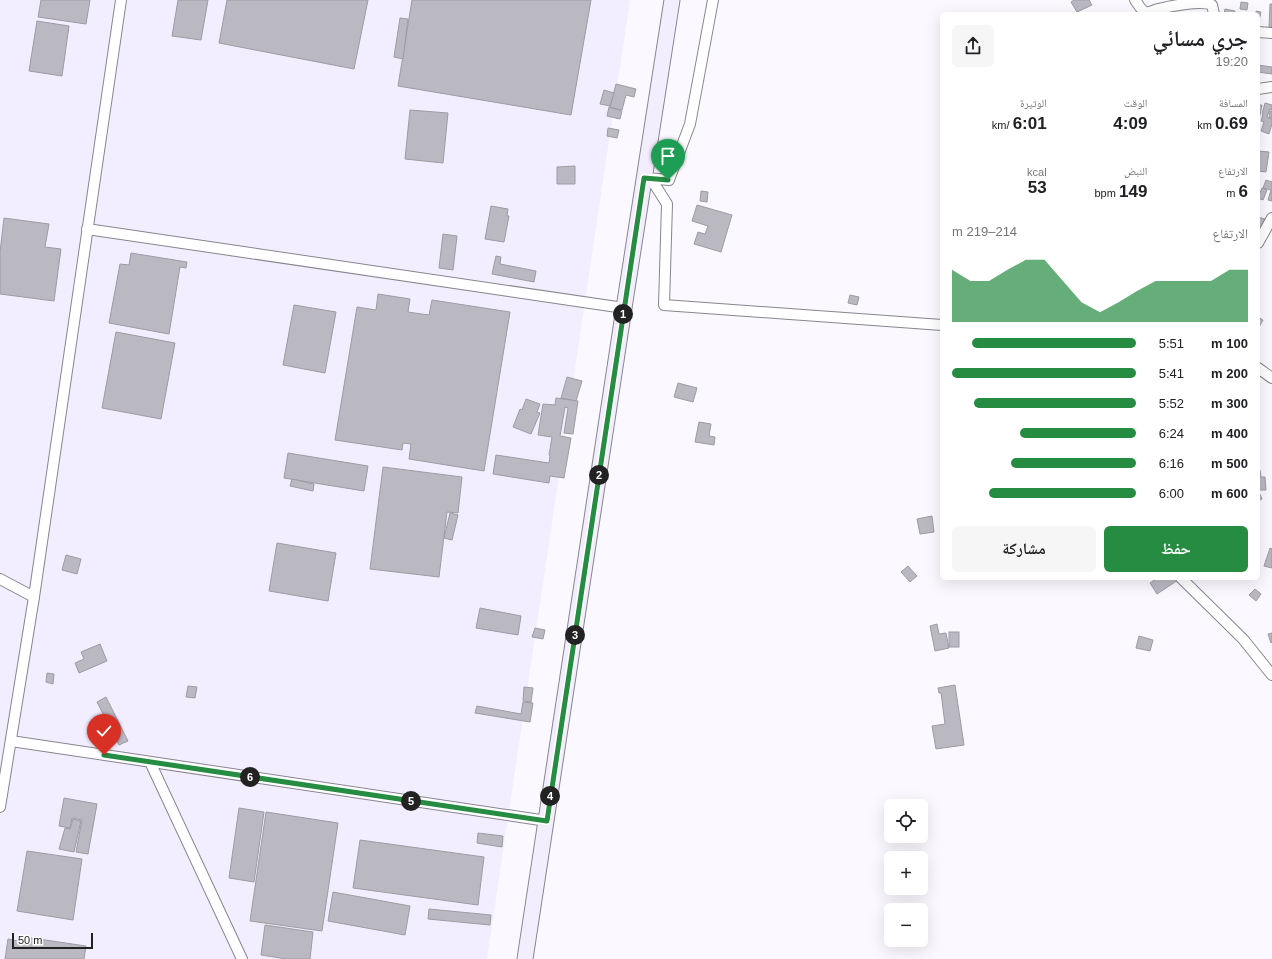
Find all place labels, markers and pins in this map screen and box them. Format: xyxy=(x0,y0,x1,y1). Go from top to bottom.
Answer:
pin xyxy=(651,139,685,180)
pin: 1 xyxy=(613,304,633,324)
pin: 2 xyxy=(589,465,609,485)
pin: 3 xyxy=(565,625,585,645)
pin xyxy=(87,714,121,755)
pin: 6 xyxy=(240,767,260,787)
pin: 4 xyxy=(540,786,560,806)
pin: 5 xyxy=(401,791,421,811)

